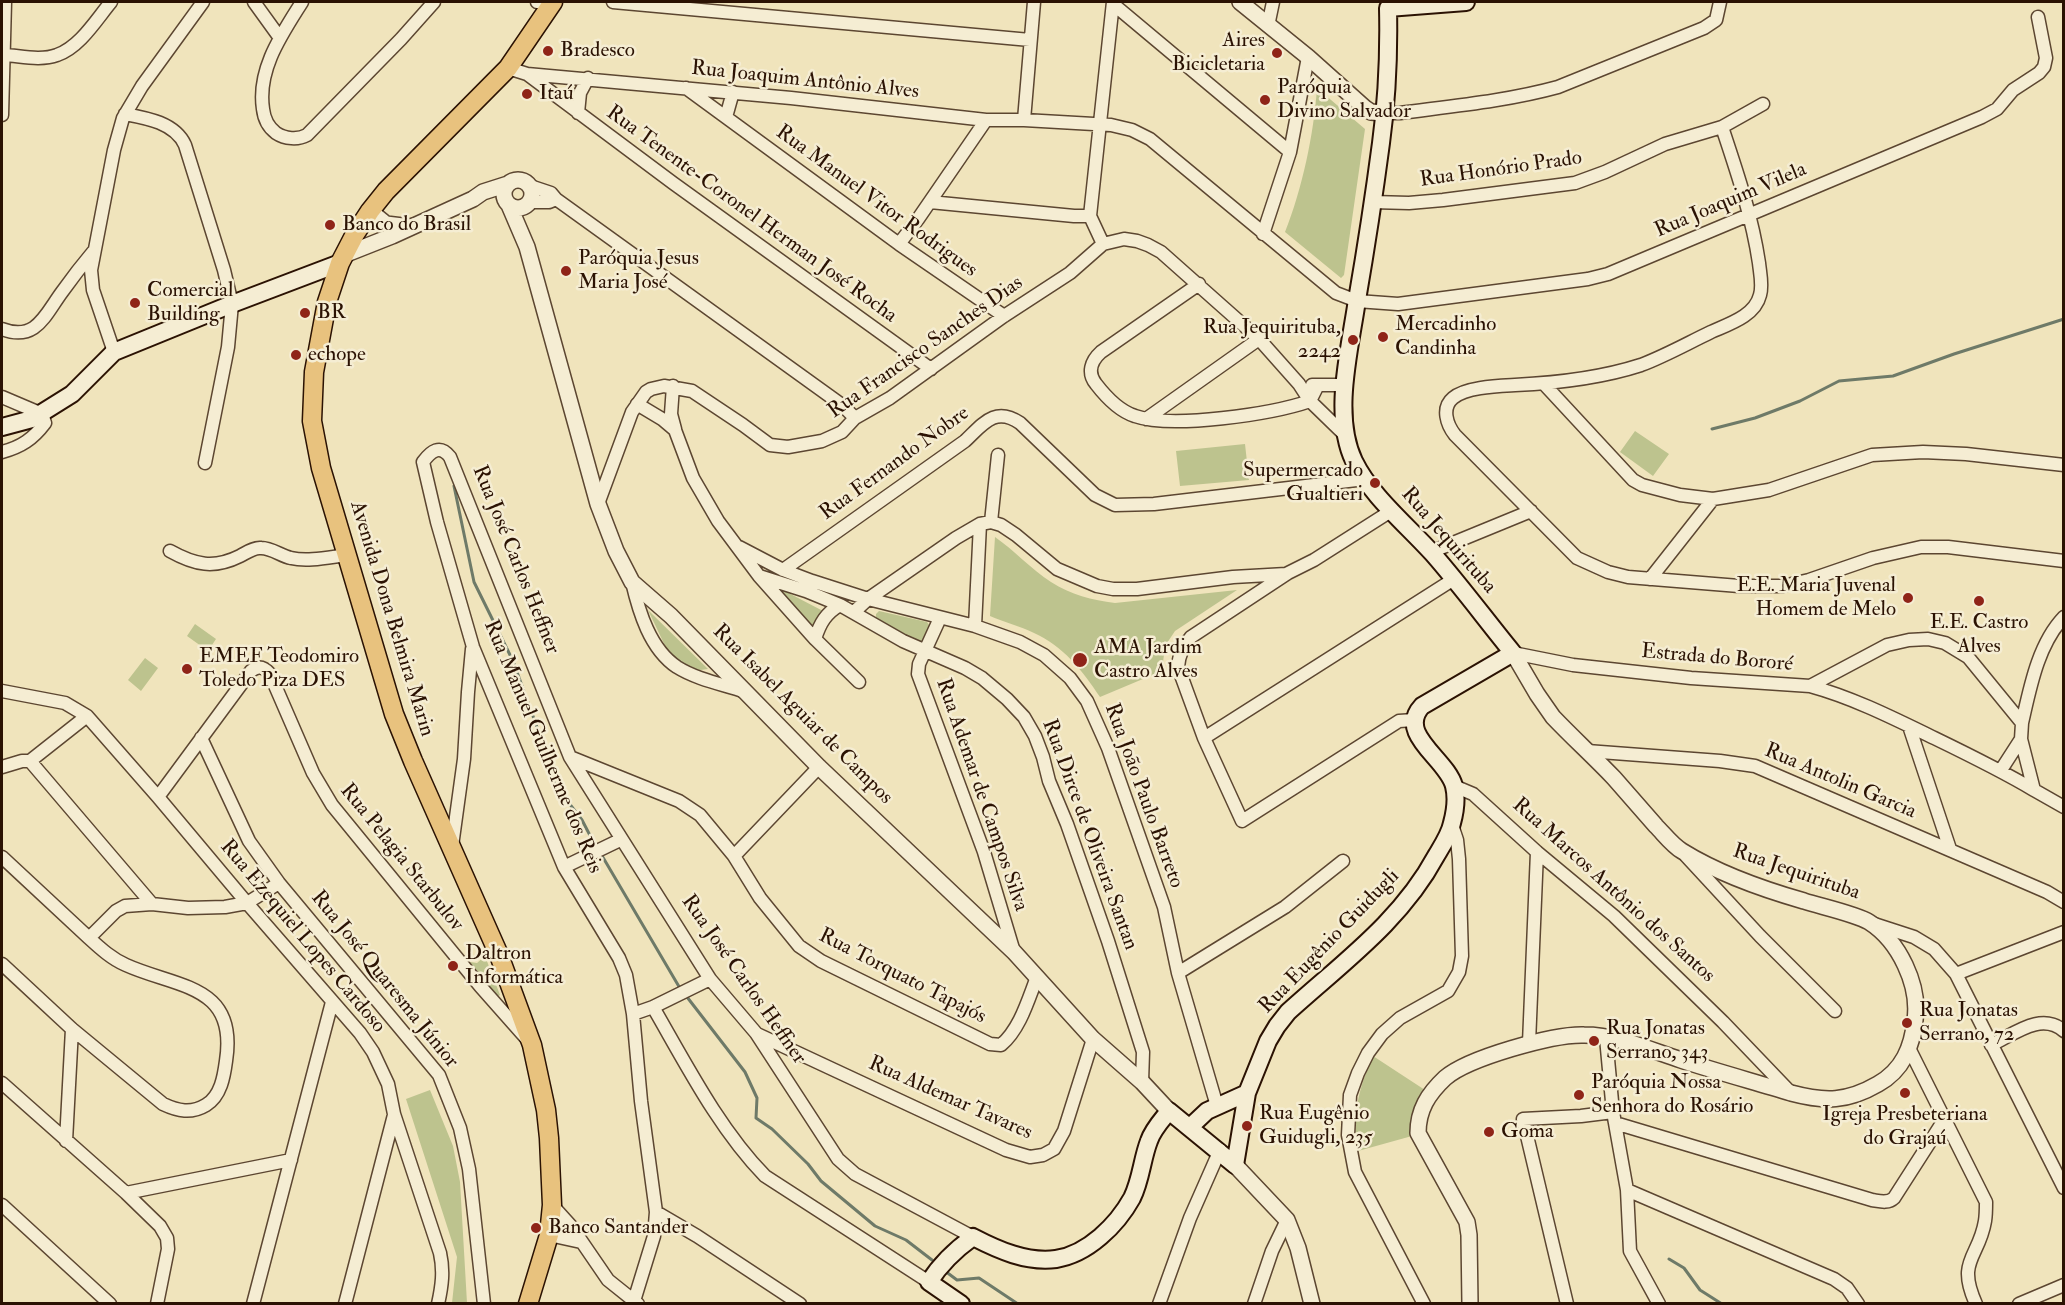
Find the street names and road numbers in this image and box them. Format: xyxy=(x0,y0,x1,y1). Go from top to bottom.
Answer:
street label: Rua Joaquim Antônio Alves xyxy=(690,57,920,105)
street label: Rua Tenente-Coronel Herman José Rocha xyxy=(601,101,901,329)
street label: Rua Manuel Vitor Rodrigues xyxy=(770,120,982,284)
street label: Rua Honório Prado xyxy=(1418,146,1584,194)
street label: Rua Joaquim Vilela xyxy=(1651,158,1811,244)
street label: Rua Francisco Sanches Dias xyxy=(824,271,1028,425)
street label: Rua Fernando Nobre xyxy=(815,401,975,527)
street label: Rua José Carlos Heffner xyxy=(466,462,564,658)
street label: Rua Jequirituba xyxy=(1395,483,1501,599)
street label: Avenida Dona Belmira Marin xyxy=(343,498,439,740)
street label: Rua Manuel Guilherme dos Reis xyxy=(477,617,607,877)
street label: Rua Isabel Aguiar de Campos xyxy=(707,620,897,810)
street label: Estrada do Bororé xyxy=(1640,640,1794,678)
street label: Rua Ademar de Campos Silva xyxy=(929,675,1033,915)
street label: Rua João Paulo Barreto xyxy=(1098,700,1188,892)
street label: Rua Dirce de Oliveira Santan xyxy=(1035,716,1143,954)
street label: Rua Antolin Garcia xyxy=(1760,739,1920,825)
street label: Rua Pelagia Starbulov xyxy=(334,779,468,937)
street label: Rua Marcos Antônio dos Santos xyxy=(1506,793,1720,989)
street label: Rua Ezequiel Lopes Cardoso xyxy=(214,835,390,1039)
street label: Rua Jequirituba xyxy=(1729,839,1863,907)
street label: Rua Eugênio Guidugli xyxy=(1255,864,1405,1020)
street label: Rua José Quaresma Júnior xyxy=(305,886,463,1074)
street label: Rua José Carlos Heffner xyxy=(675,890,811,1070)
street label: Rua Torquato Tapajós xyxy=(814,924,990,1030)
street label: Rua Aldemar Tavares xyxy=(864,1052,1036,1146)

